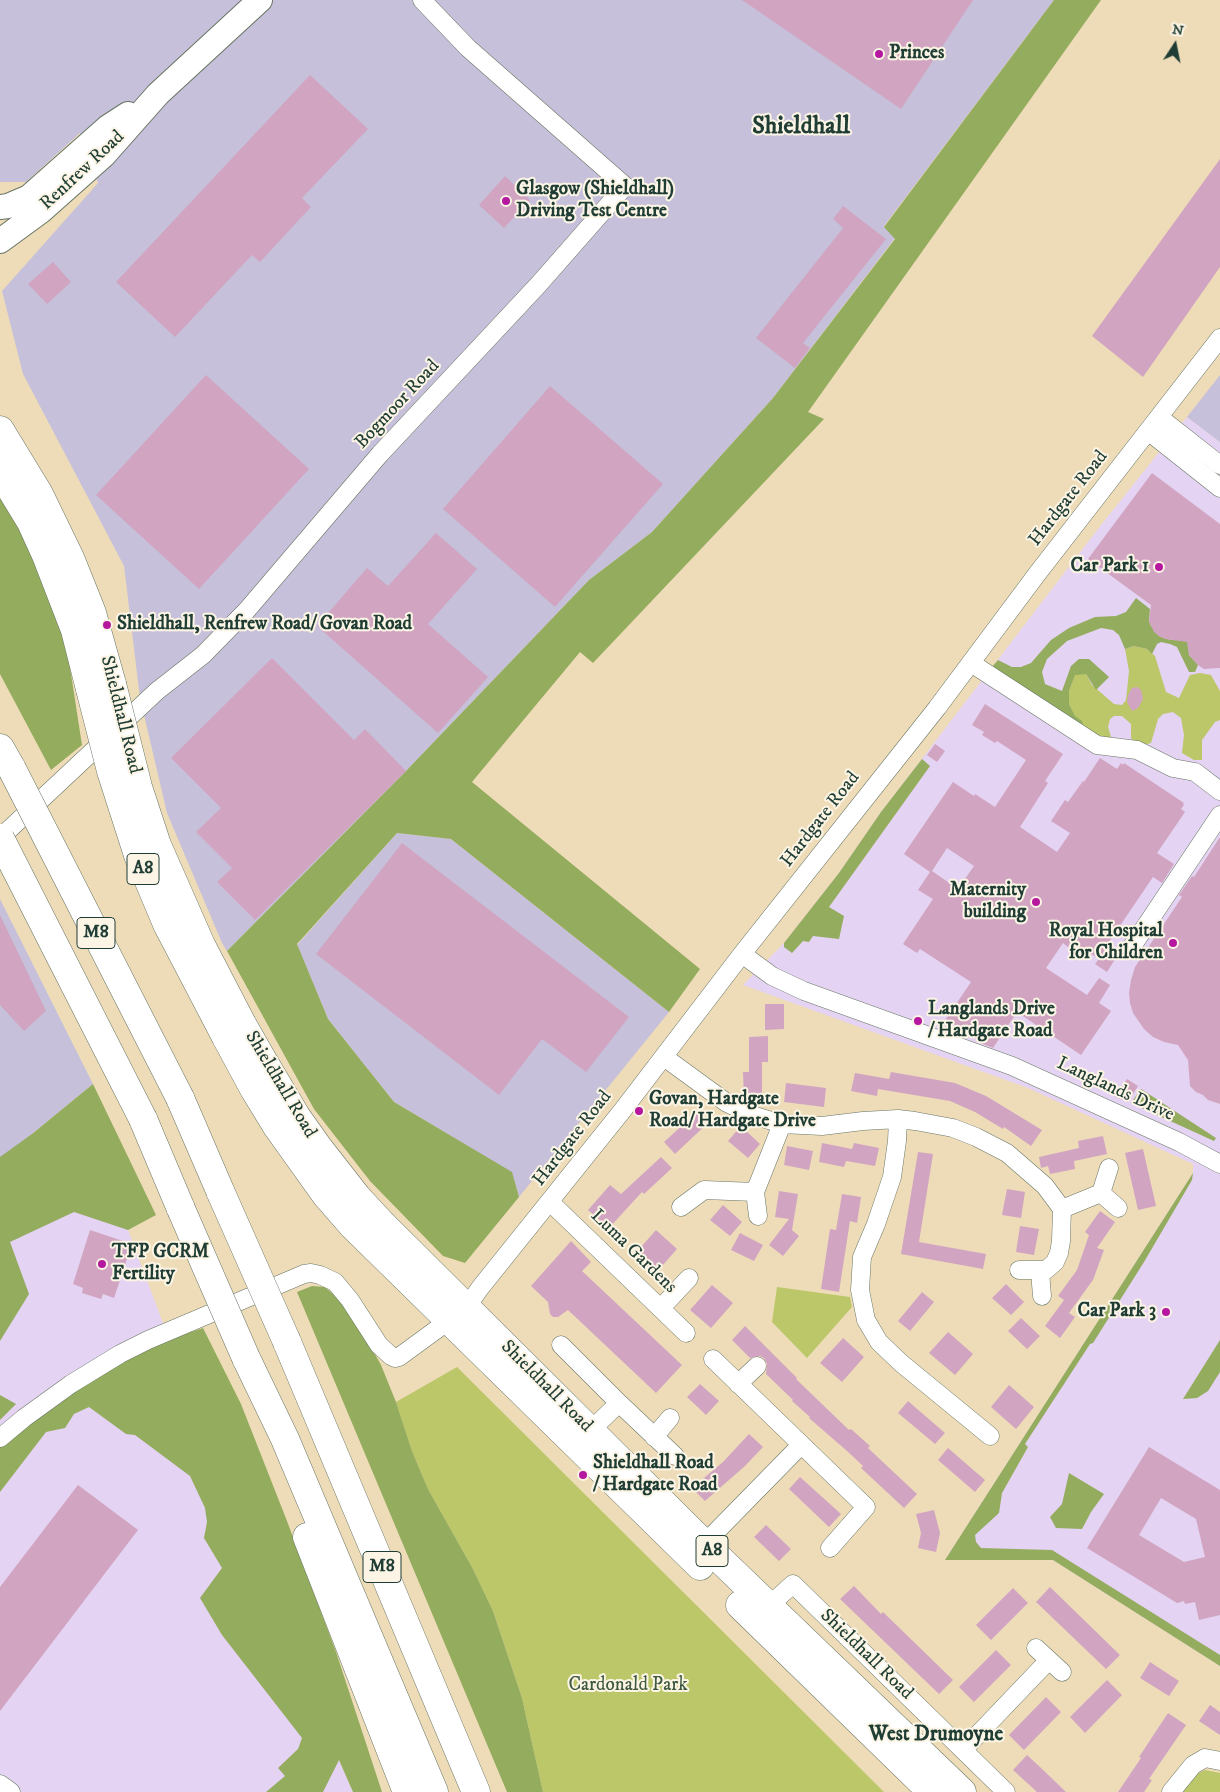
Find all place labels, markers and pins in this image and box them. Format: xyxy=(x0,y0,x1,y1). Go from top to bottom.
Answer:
place label: Princes xyxy=(889,43,944,65)
marker: Princes xyxy=(873,48,885,60)
place label: Glasgow (Shieldhall) Driving Test Centre xyxy=(516,179,674,223)
marker: Glasgow (Shieldhall) Driving Test Centre xyxy=(500,195,512,207)
place label: Car Park 1 xyxy=(1071,556,1149,578)
marker: Car Park 1 xyxy=(1153,561,1165,573)
place label: Shieldhall, Renfrew Road/ Govan Road xyxy=(117,614,412,636)
marker: Shieldhall, Renfrew Road/ Govan Road xyxy=(101,619,113,631)
place label: Maternity building xyxy=(950,880,1026,924)
marker: Maternity building xyxy=(1030,896,1042,908)
place label: Royal Hospital for Children xyxy=(1049,921,1163,965)
marker: Royal Hospital for Children xyxy=(1167,937,1179,949)
place label: Langlands Drive / Hardgate Road xyxy=(928,999,1055,1043)
marker: Langlands Drive / Hardgate Road xyxy=(912,1015,924,1027)
place label: Govan, Hardgate Road/ Hardgate Drive xyxy=(649,1089,816,1133)
marker: Govan, Hardgate Road/ Hardgate Drive xyxy=(633,1105,645,1117)
place label: TFP GCRM Fertility xyxy=(112,1242,209,1286)
marker: TFP GCRM Fertility xyxy=(96,1258,108,1270)
place label: Car Park 3 xyxy=(1077,1301,1156,1323)
marker: Car Park 3 xyxy=(1160,1306,1172,1318)
place label: Shieldhall Road / Hardgate Road xyxy=(593,1453,717,1497)
marker: Shieldhall Road / Hardgate Road xyxy=(577,1469,589,1481)

